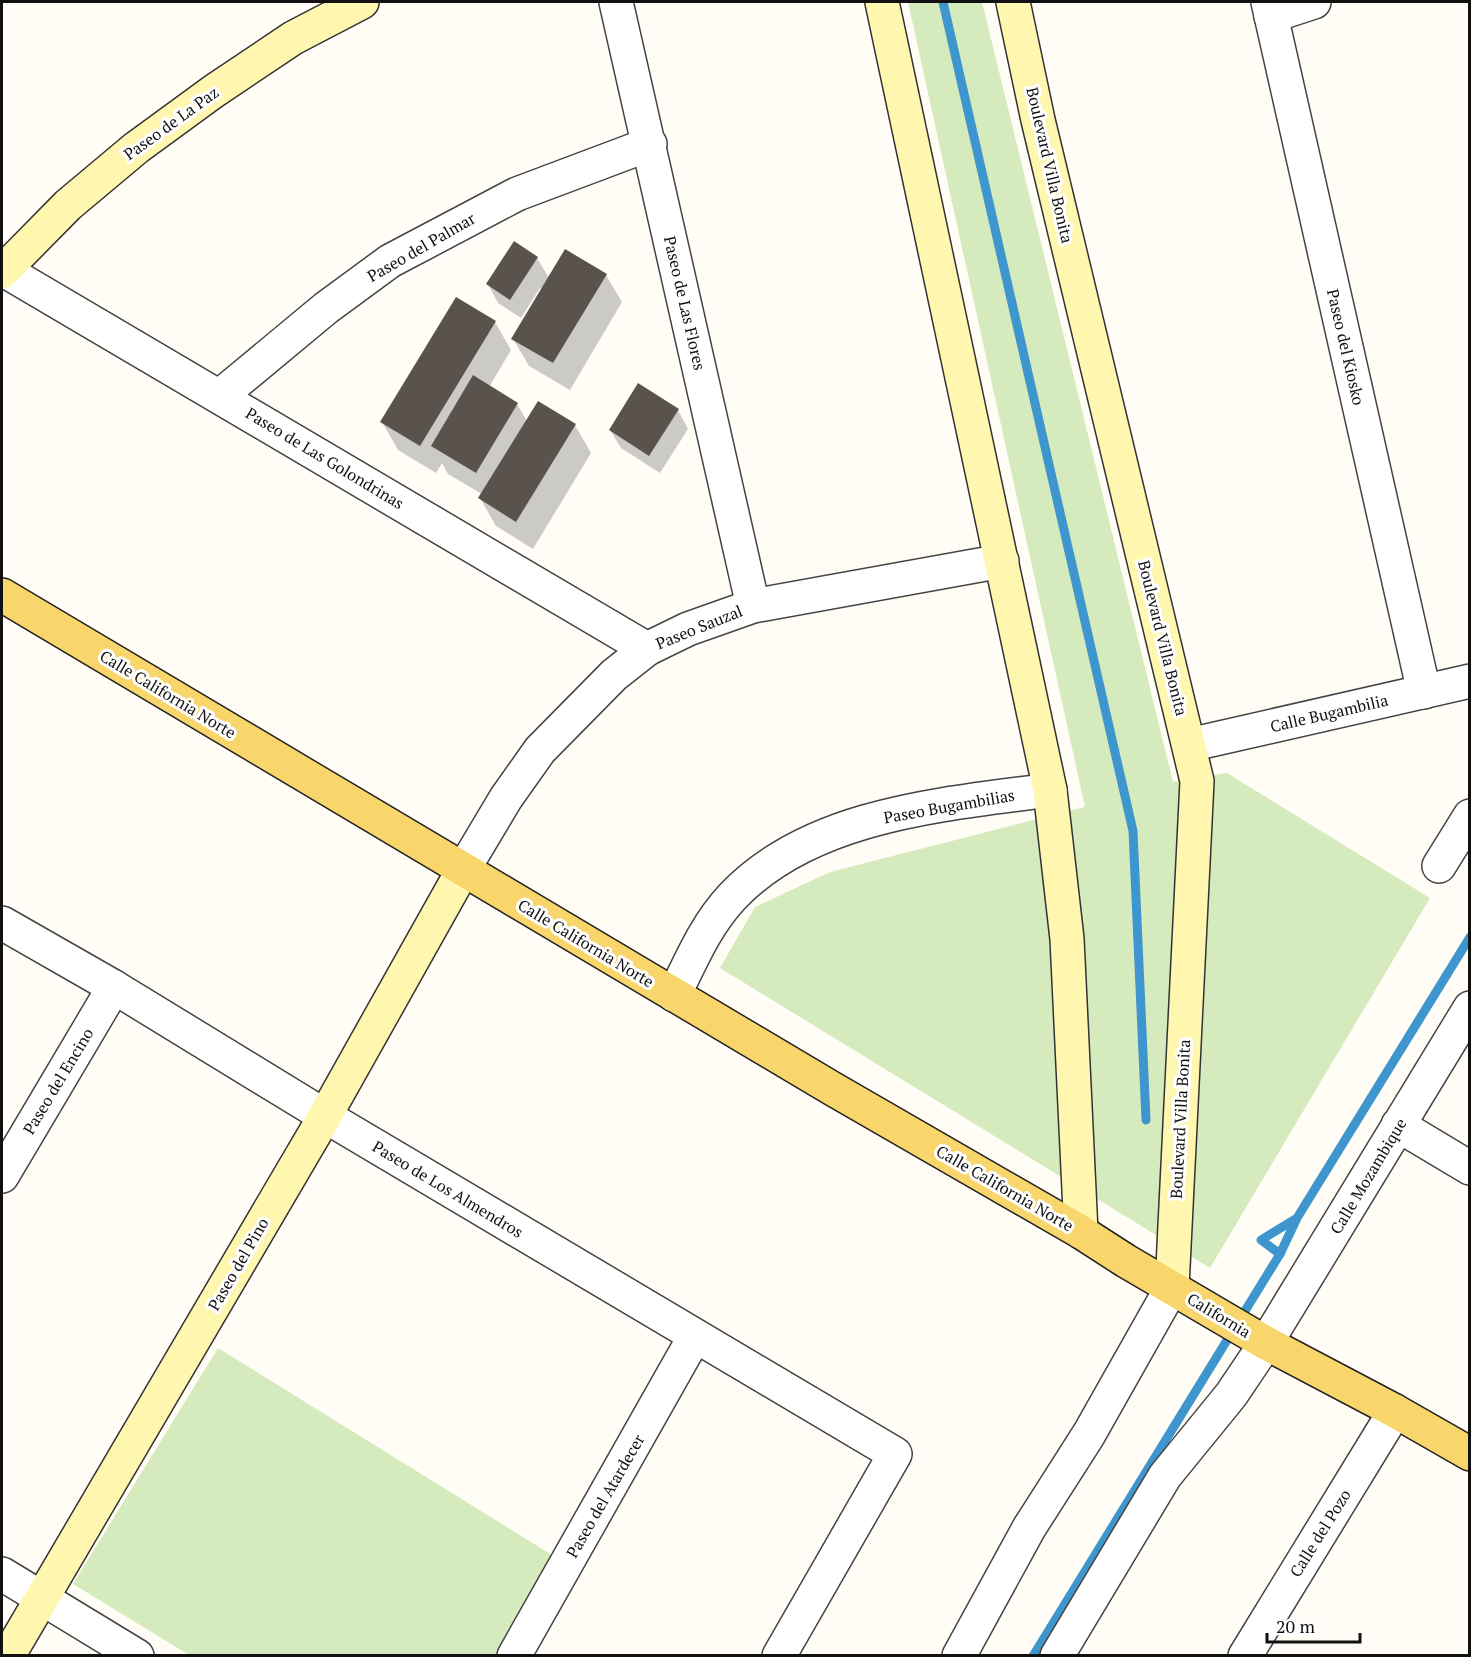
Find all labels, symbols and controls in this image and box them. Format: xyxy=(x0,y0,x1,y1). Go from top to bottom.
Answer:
street label: Paseo de La Paz xyxy=(119,81,223,165)
street label: Boulevard Villa Bonita xyxy=(1021,85,1079,245)
street label: Paseo del Palmar xyxy=(363,207,480,287)
street label: Paseo de Las Flores xyxy=(659,234,711,372)
street label: Paseo del Kiosko xyxy=(1322,287,1370,407)
street label: Paseo de Las Golondrinas xyxy=(242,402,408,514)
street label: Boulevard Villa Bonita xyxy=(1133,558,1193,718)
street label: Paseo Sauzal xyxy=(652,600,746,654)
street label: Calle California Norte xyxy=(96,645,240,743)
street label: Calle Bugambilia xyxy=(1268,689,1390,737)
street label: Paseo Bugambilias xyxy=(882,784,1016,828)
street label: Calle California Norte xyxy=(514,894,658,992)
street label: Paseo del Encino xyxy=(18,1024,99,1138)
street label: Boulevard Villa Bonita xyxy=(1165,1039,1195,1199)
street label: Calle Mozambique xyxy=(1325,1114,1411,1238)
street label: Paseo de Los Almendros xyxy=(369,1135,528,1243)
street label: Calle California Norte xyxy=(932,1140,1078,1236)
street label: Paseo del Pino xyxy=(203,1213,274,1314)
street label: California xyxy=(1183,1287,1255,1343)
street label: Paseo del Atardecer xyxy=(561,1429,650,1562)
street label: Calle del Pozo xyxy=(1284,1485,1356,1581)
scale bar xyxy=(1267,1606,1360,1644)
text: 20 m xyxy=(1276,1614,1316,1638)

